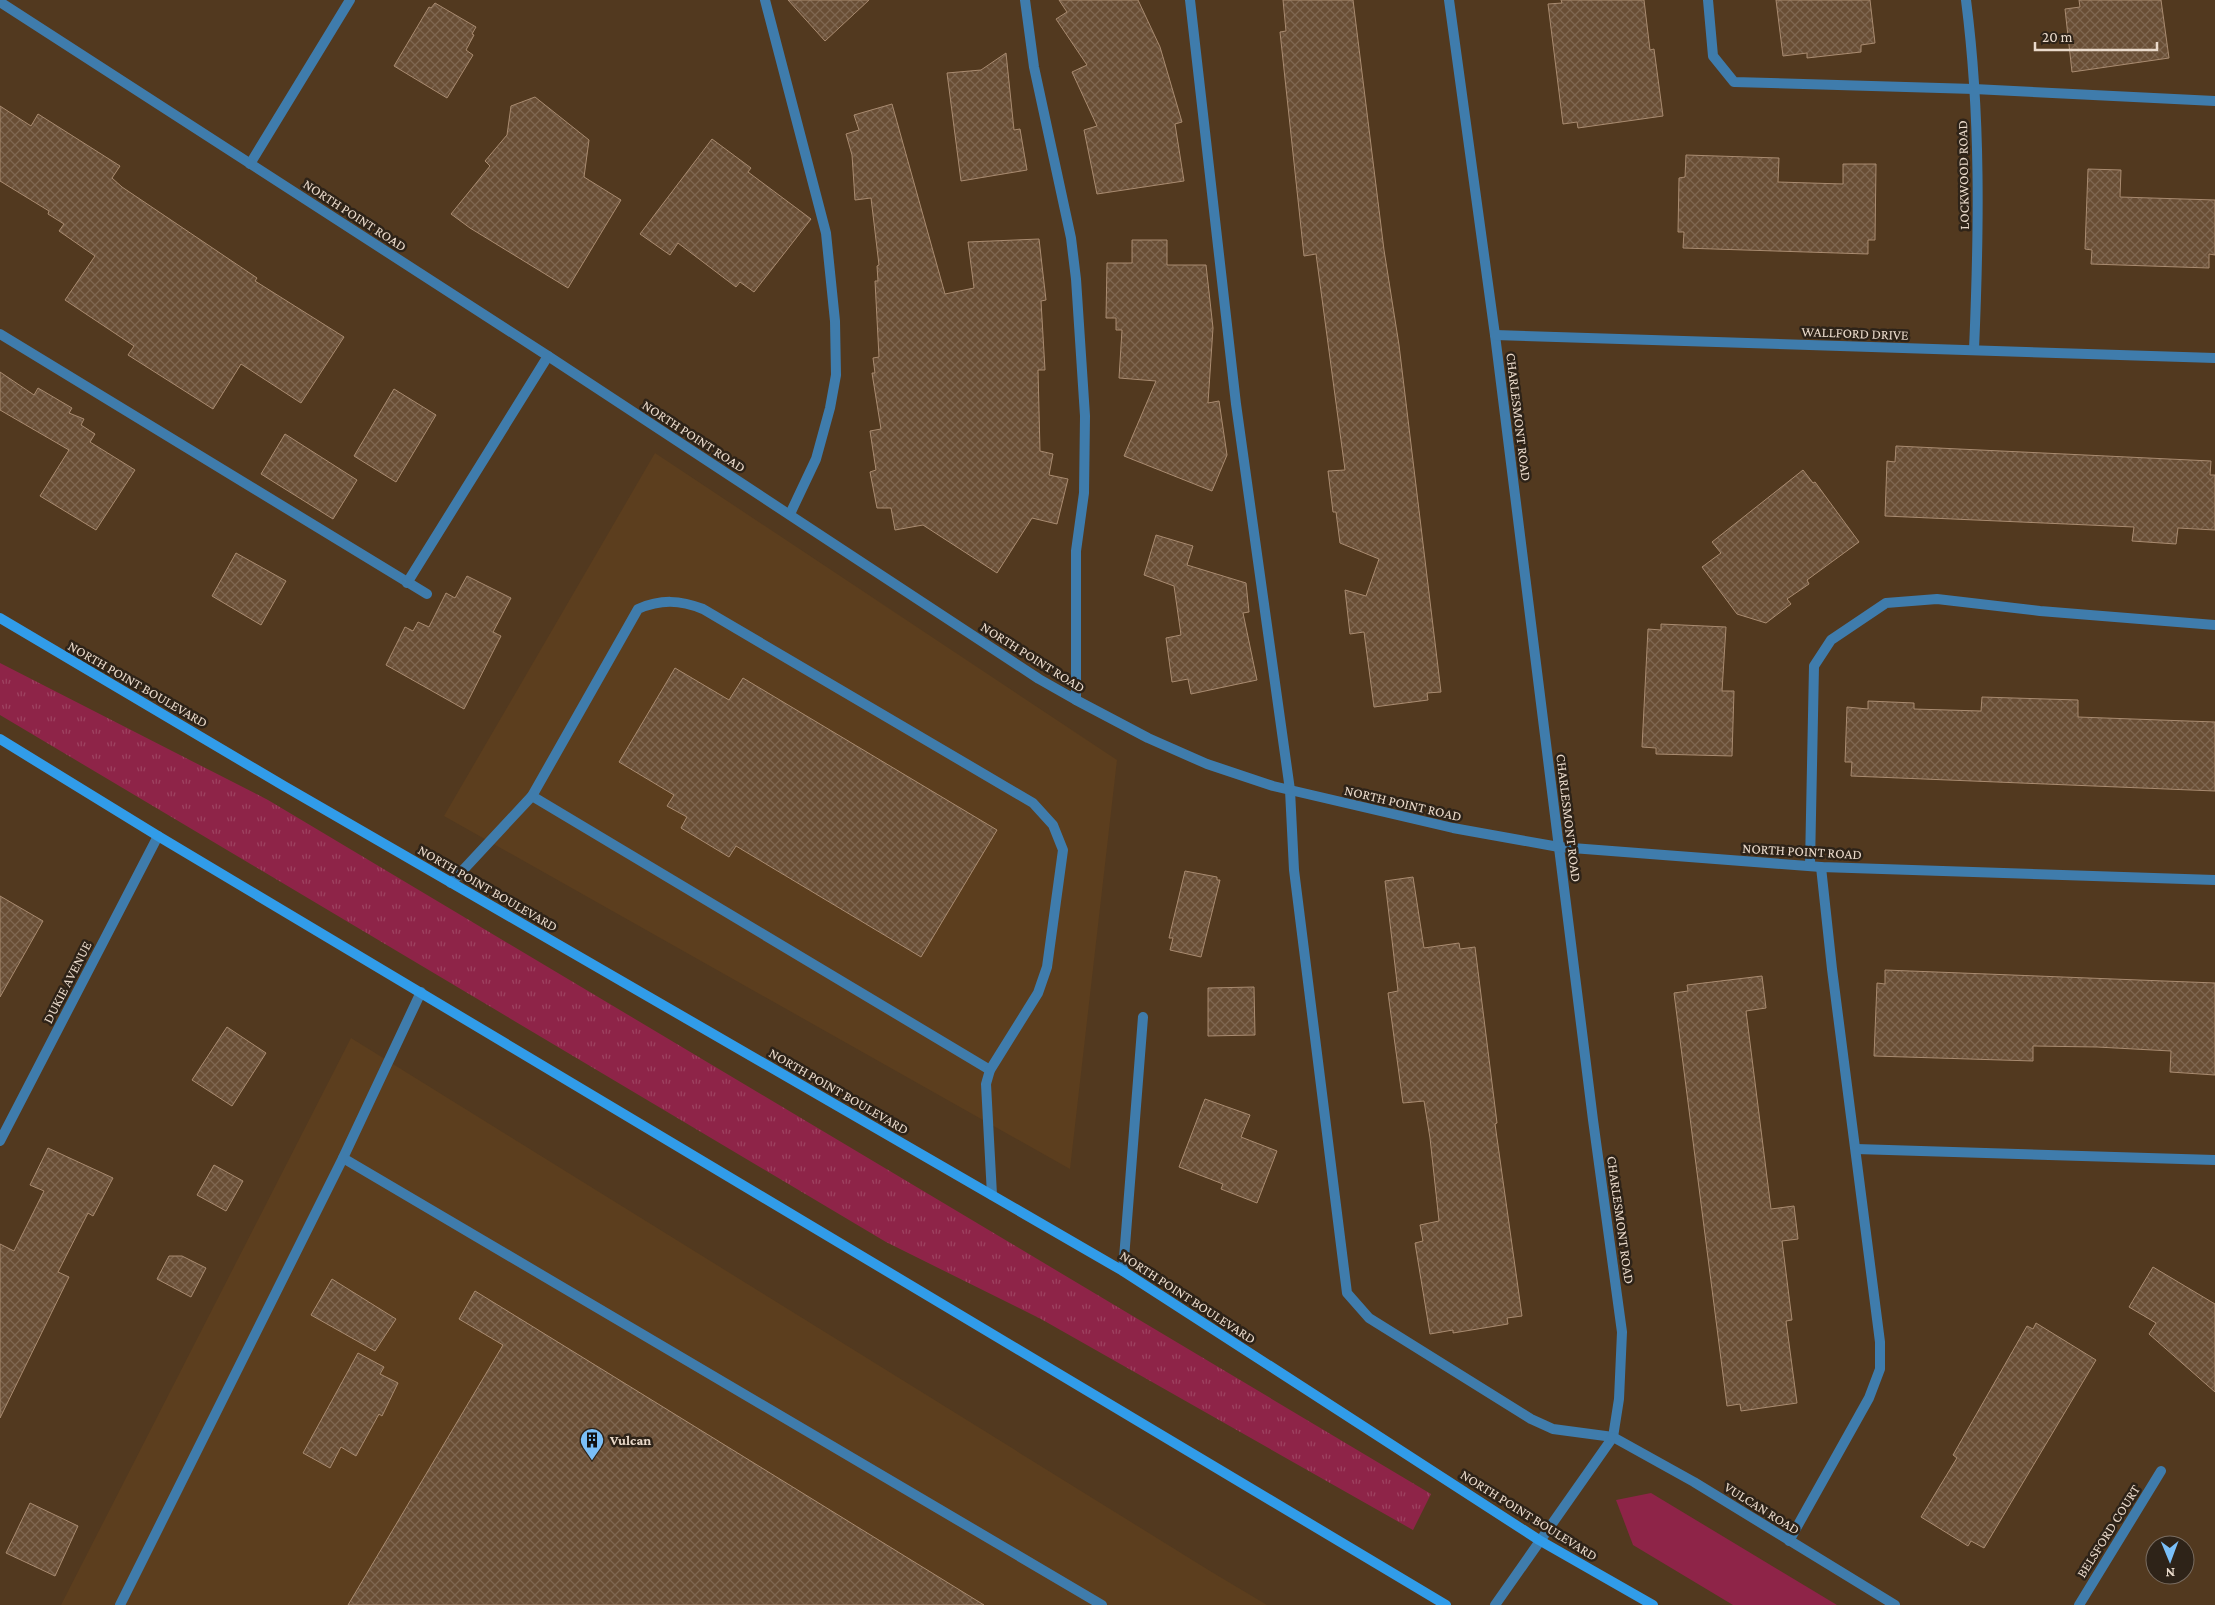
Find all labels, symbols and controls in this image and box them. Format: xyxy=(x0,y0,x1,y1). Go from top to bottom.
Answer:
scale bar xyxy=(2035,20,2158,52)
text: 20 m xyxy=(2042,29,2073,45)
street label: LOCKWOOD ROAD xyxy=(1954,120,1972,230)
street label: NORTH POINT ROAD xyxy=(300,176,410,254)
street label: WALLFORD DRIVE xyxy=(1801,323,1909,343)
street label: CHARLESMONT ROAD xyxy=(1503,352,1535,482)
street label: NORTH POINT ROAD xyxy=(639,397,749,475)
street label: NORTH POINT ROAD xyxy=(978,618,1088,696)
street label: NORTH POINT BOULEVARD xyxy=(65,637,211,731)
street label: CHARLESMONT ROAD xyxy=(1553,753,1585,883)
street label: NORTH POINT ROAD xyxy=(1343,782,1463,824)
street label: NORTH POINT ROAD xyxy=(1742,840,1862,862)
street label: NORTH POINT BOULEVARD xyxy=(415,841,561,935)
street label: DUKIE AVENUE xyxy=(39,938,95,1026)
street label: NORTH POINT BOULEVARD xyxy=(766,1044,912,1138)
street label: CHARLESMONT ROAD xyxy=(1604,1155,1638,1285)
street label: NORTH POINT BOULEVARD xyxy=(1117,1247,1259,1347)
building icon: Vulcan xyxy=(579,1427,605,1461)
place label: Vulcan xyxy=(609,1432,651,1448)
street label: NORTH POINT BOULEVARD xyxy=(1458,1466,1600,1564)
street label: VULCAN ROAD xyxy=(1721,1478,1803,1538)
street label: BELSFORD COURT xyxy=(2073,1481,2143,1580)
north arrow xyxy=(2145,1535,2195,1585)
text: N xyxy=(2165,1565,2175,1581)

